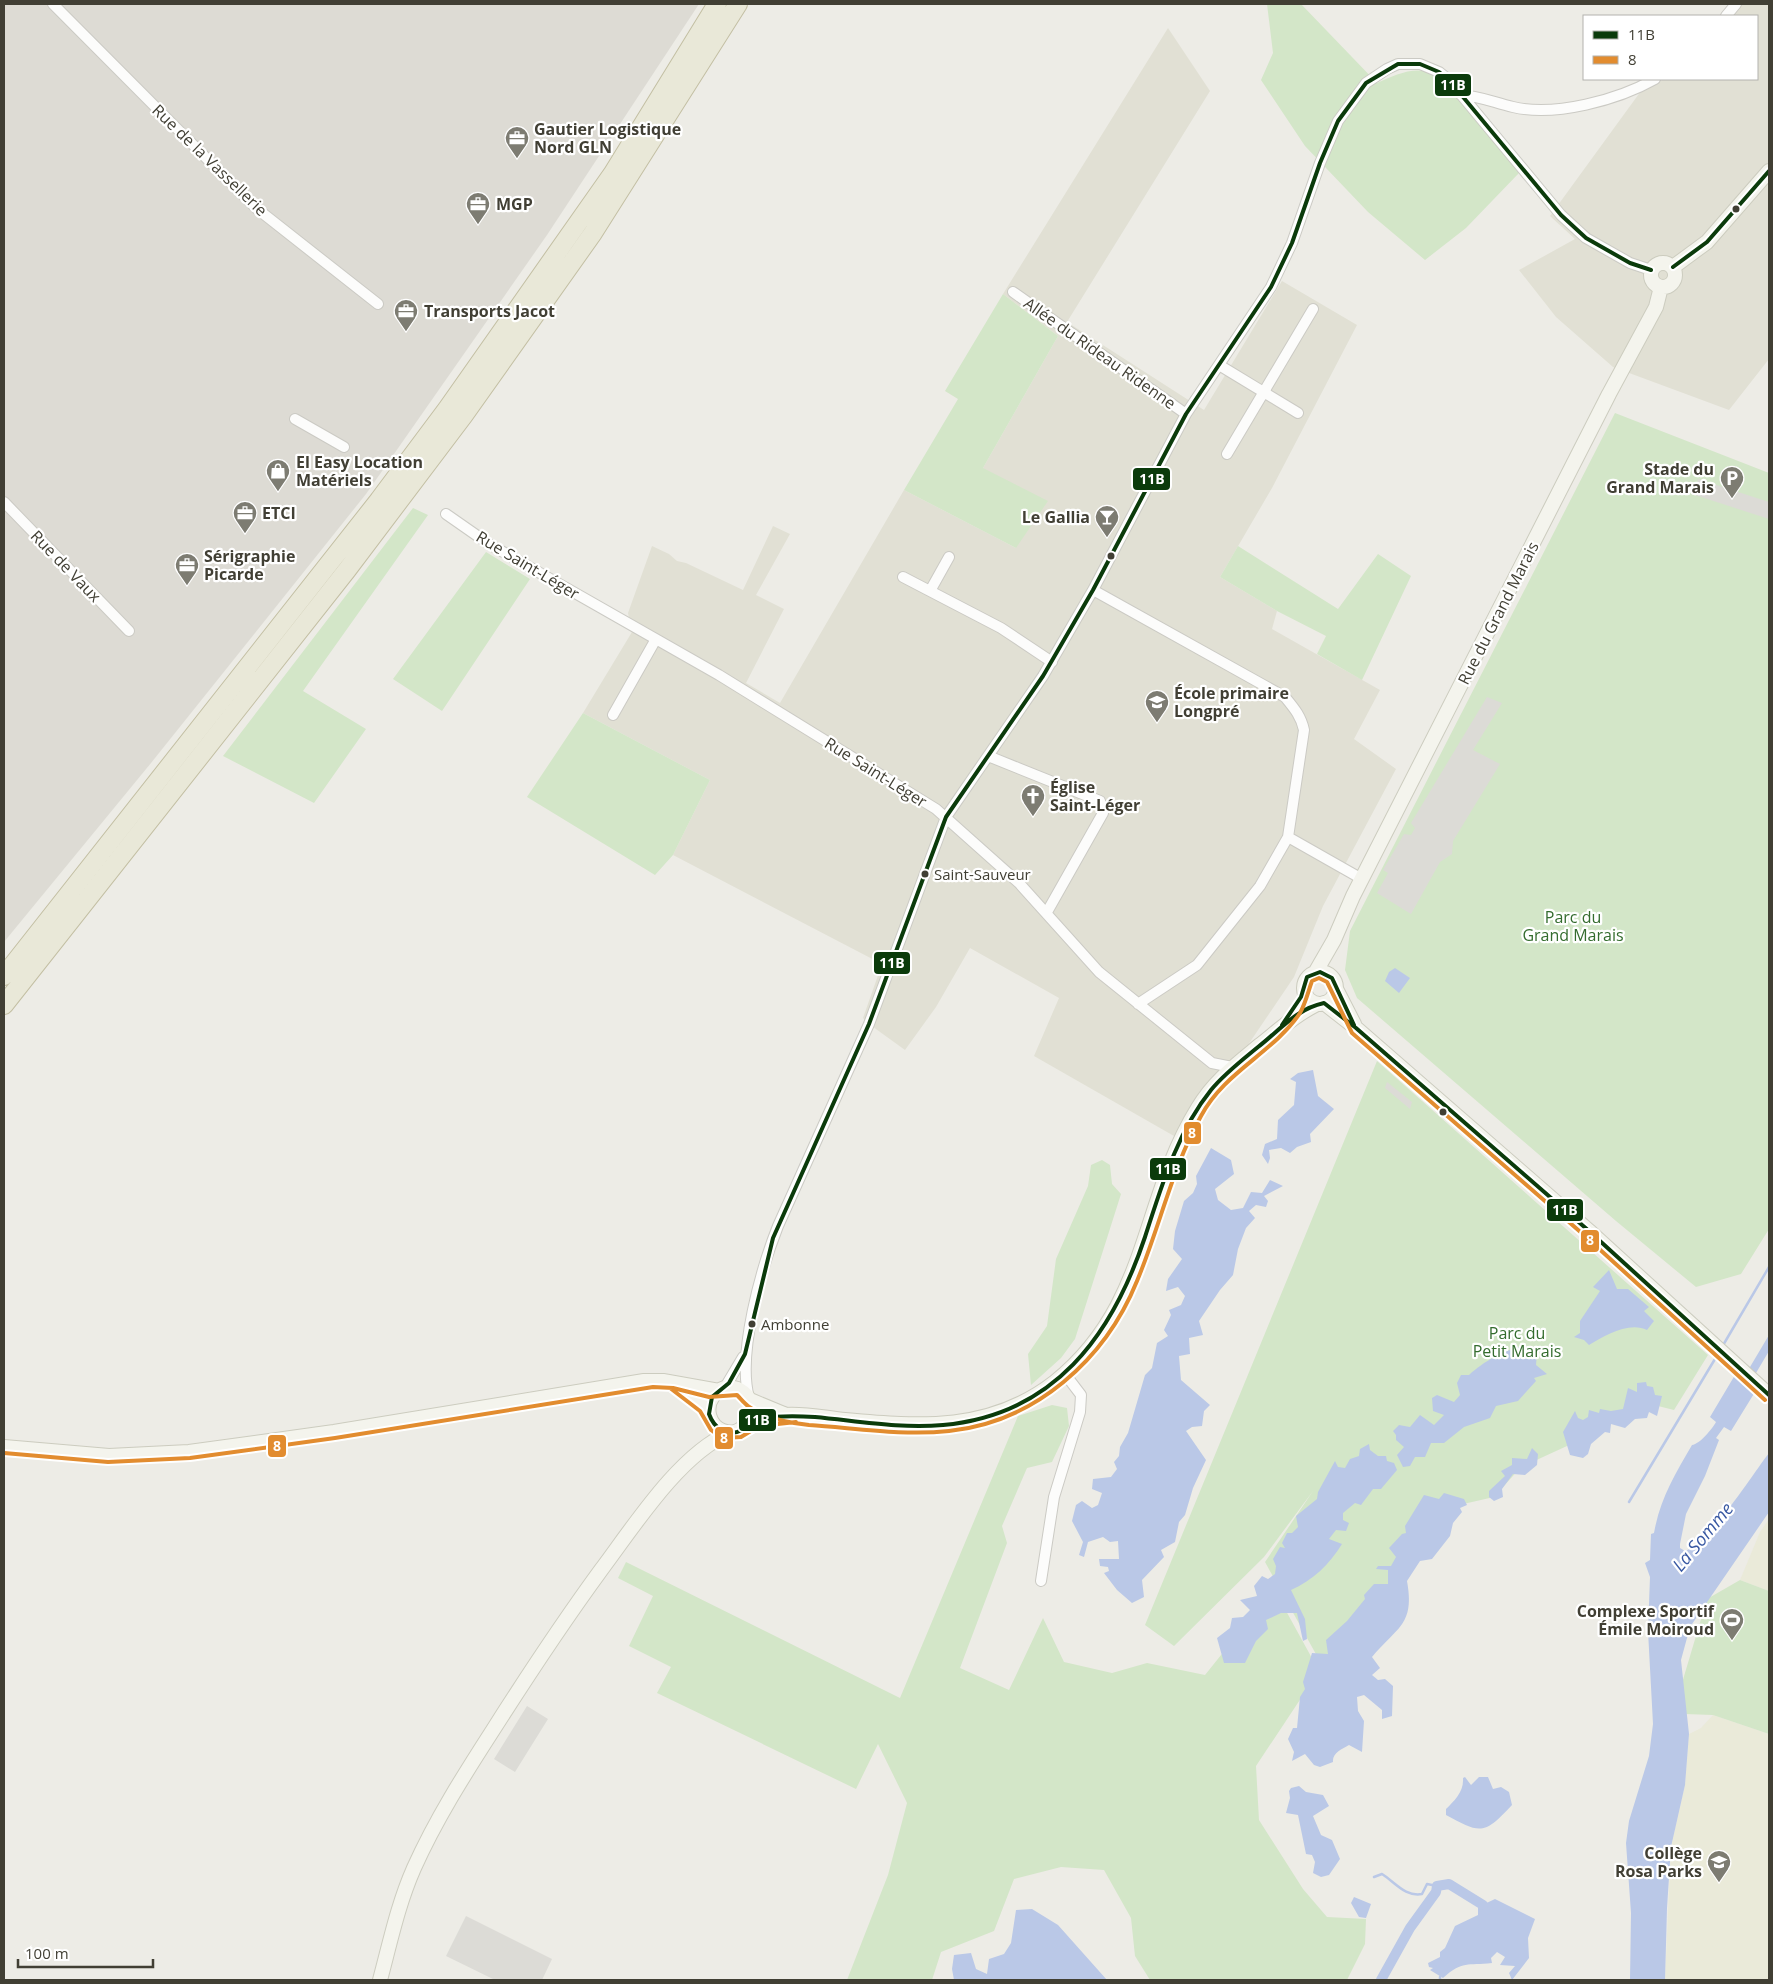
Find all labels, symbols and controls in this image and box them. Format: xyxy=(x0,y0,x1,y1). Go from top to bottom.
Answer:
legend xyxy=(1583,15,1758,80)
text: 11B xyxy=(1628,24,1655,44)
text: 8 xyxy=(1628,49,1637,69)
line badge: 11B xyxy=(1434,73,1472,97)
text: 11B xyxy=(1440,75,1466,94)
street label: Rue de la Vassellerie xyxy=(148,99,272,221)
place label: Gautier Logistique Nord GLN xyxy=(534,118,681,158)
office icon: Gautier Logistique Nord GLN xyxy=(504,125,530,159)
office icon: MGP xyxy=(465,191,491,225)
place label: MGP xyxy=(496,193,533,215)
unlabelled marker xyxy=(1731,204,1741,214)
street label: Allée du Rideau Ridenne xyxy=(1020,292,1180,414)
office icon: Transports Jacot xyxy=(393,298,419,332)
place label: Transports Jacot xyxy=(424,300,555,322)
place label: El Easy Location Matériels xyxy=(296,451,423,491)
shop icon: El Easy Location Matériels xyxy=(265,458,291,492)
place label: Stade du Grand Marais xyxy=(1606,458,1714,498)
parking icon: Stade du Grand Marais xyxy=(1719,465,1745,499)
line badge: 11B xyxy=(1132,467,1171,491)
text: 11B xyxy=(1139,469,1165,488)
office icon: ETCI xyxy=(232,500,258,534)
place label: ETCI xyxy=(262,502,296,524)
bar icon: Le Gallia xyxy=(1094,504,1120,538)
place label: Le Gallia xyxy=(1022,506,1090,528)
street label: Rue de Vaux xyxy=(26,525,106,607)
street label: Rue Saint-Léger xyxy=(472,526,584,605)
street label: Rue du Grand Marais xyxy=(1452,538,1544,688)
place label: Sérigraphie Picarde xyxy=(204,545,295,585)
unlabelled marker xyxy=(1106,551,1116,561)
office icon: Sérigraphie Picarde xyxy=(174,552,200,586)
place label: École primaire Longpré xyxy=(1174,682,1289,722)
school or university icon: École primaire Longpré xyxy=(1144,689,1170,723)
street label: Rue Saint-Léger xyxy=(821,732,932,813)
place label: Église Saint-Léger xyxy=(1050,776,1140,816)
church icon: Église Saint-Léger xyxy=(1020,783,1046,817)
place label: Saint-Sauveur xyxy=(934,864,1031,884)
marker: Saint-Sauveur xyxy=(920,869,930,879)
park label: Parc du Grand Marais xyxy=(1522,906,1624,946)
line badge: 11B xyxy=(873,951,911,975)
text: 11B xyxy=(879,953,905,972)
unlabelled marker xyxy=(1438,1107,1448,1117)
line badge: 8 xyxy=(1183,1121,1202,1145)
text: 8 xyxy=(1188,1123,1196,1142)
line badge: 11B xyxy=(1149,1157,1187,1181)
text: 11B xyxy=(1155,1159,1181,1178)
line badge: 11B xyxy=(1546,1198,1584,1222)
text: 11B xyxy=(1552,1200,1578,1219)
line badge: 8 xyxy=(1580,1229,1600,1253)
text: 8 xyxy=(1586,1230,1594,1249)
place label: Ambonne xyxy=(761,1314,829,1334)
marker: Ambonne xyxy=(747,1319,757,1329)
park label: Parc du Petit Marais xyxy=(1473,1322,1561,1362)
line badge: 11B xyxy=(738,1408,777,1432)
text: 11B xyxy=(744,1410,770,1429)
line badge: 8 xyxy=(714,1426,734,1450)
text: 8 xyxy=(720,1428,728,1447)
line badge: 8 xyxy=(267,1434,287,1458)
text: 8 xyxy=(273,1436,281,1455)
water label: La Somme xyxy=(1666,1497,1738,1576)
place label: Complexe Sportif Émile Moiroud xyxy=(1577,1600,1715,1640)
sports icon: Complexe Sportif Émile Moiroud xyxy=(1719,1607,1745,1641)
place label: Collège Rosa Parks xyxy=(1615,1842,1702,1882)
school or university icon: Collège Rosa Parks xyxy=(1706,1849,1732,1883)
scale bar xyxy=(18,1936,152,1968)
text: 100 m xyxy=(25,1943,69,1963)

